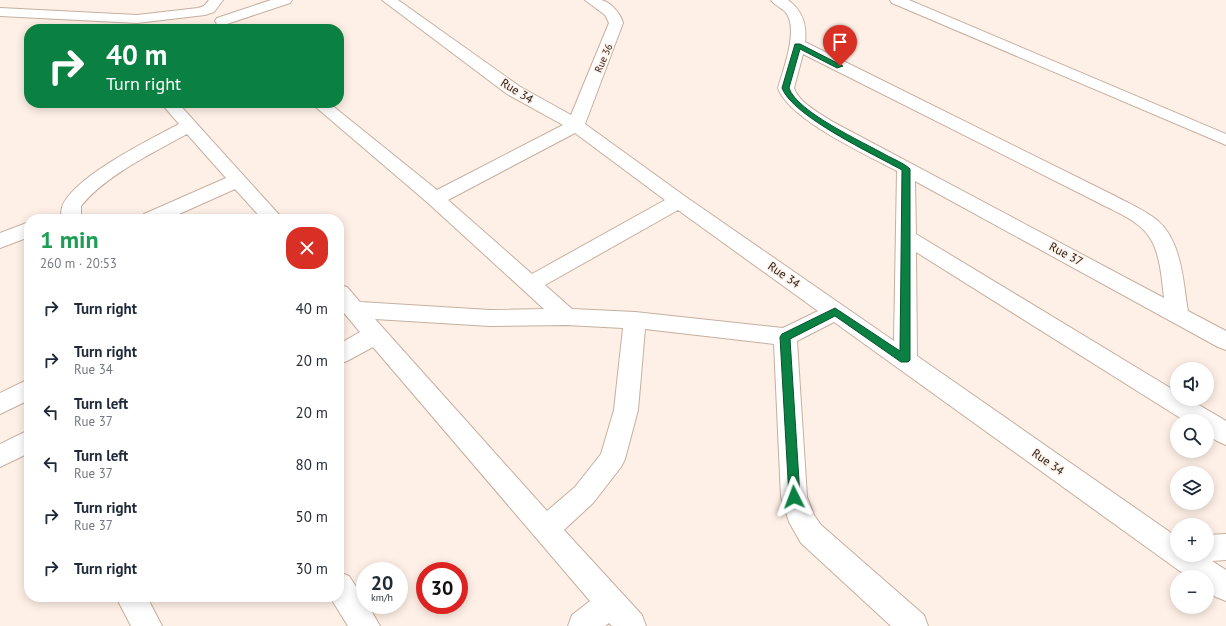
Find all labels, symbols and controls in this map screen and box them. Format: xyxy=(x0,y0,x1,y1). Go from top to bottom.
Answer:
pin xyxy=(823,25,857,66)
icon: arrive xyxy=(829,31,851,53)
text: 40 m xyxy=(106,36,167,73)
icon: right xyxy=(40,40,92,92)
street label: Rue 36 xyxy=(592,42,615,74)
text: Turn right xyxy=(106,72,181,95)
street label: Rue 34 xyxy=(498,75,537,107)
text: 1 min xyxy=(40,224,99,255)
button: close xyxy=(286,227,328,269)
street label: Rue 37 xyxy=(1047,239,1086,269)
text: 260 m · 20:53 xyxy=(40,255,117,272)
street label: Rue 34 xyxy=(765,258,804,291)
icon: right xyxy=(40,297,62,319)
text: Turn right xyxy=(74,299,137,318)
text: 40 m xyxy=(295,299,328,318)
text: Turn right xyxy=(74,342,137,361)
icon: right xyxy=(40,349,62,371)
text: 20 m xyxy=(295,351,328,370)
text: Rue 34 xyxy=(74,361,113,378)
map controls xyxy=(1170,362,1214,614)
button: sound xyxy=(1170,362,1214,406)
text: Turn left xyxy=(74,394,128,413)
icon: left xyxy=(40,401,62,423)
text: 20 m xyxy=(295,403,328,422)
text: Rue 37 xyxy=(74,413,113,430)
button: search xyxy=(1170,414,1214,458)
street label: Rue 34 xyxy=(1029,445,1068,478)
text: Turn left xyxy=(74,446,128,465)
icon: left xyxy=(40,453,62,475)
text: 80 m xyxy=(295,455,328,474)
text: Rue 37 xyxy=(74,465,113,482)
button: layers xyxy=(1170,466,1214,510)
position arrow xyxy=(773,476,815,518)
text: Turn right xyxy=(74,498,137,517)
icon: right xyxy=(40,505,62,527)
text: 50 m xyxy=(295,507,328,526)
text: Rue 37 xyxy=(74,517,113,534)
button: + xyxy=(1170,518,1214,562)
icon: right xyxy=(40,557,62,579)
text: Turn right xyxy=(74,559,137,578)
text: 30 m xyxy=(295,559,328,578)
speed limit sign: 30 xyxy=(416,562,468,614)
text: 20 xyxy=(371,570,393,596)
button: − xyxy=(1170,570,1214,614)
text: km/h xyxy=(371,591,393,604)

